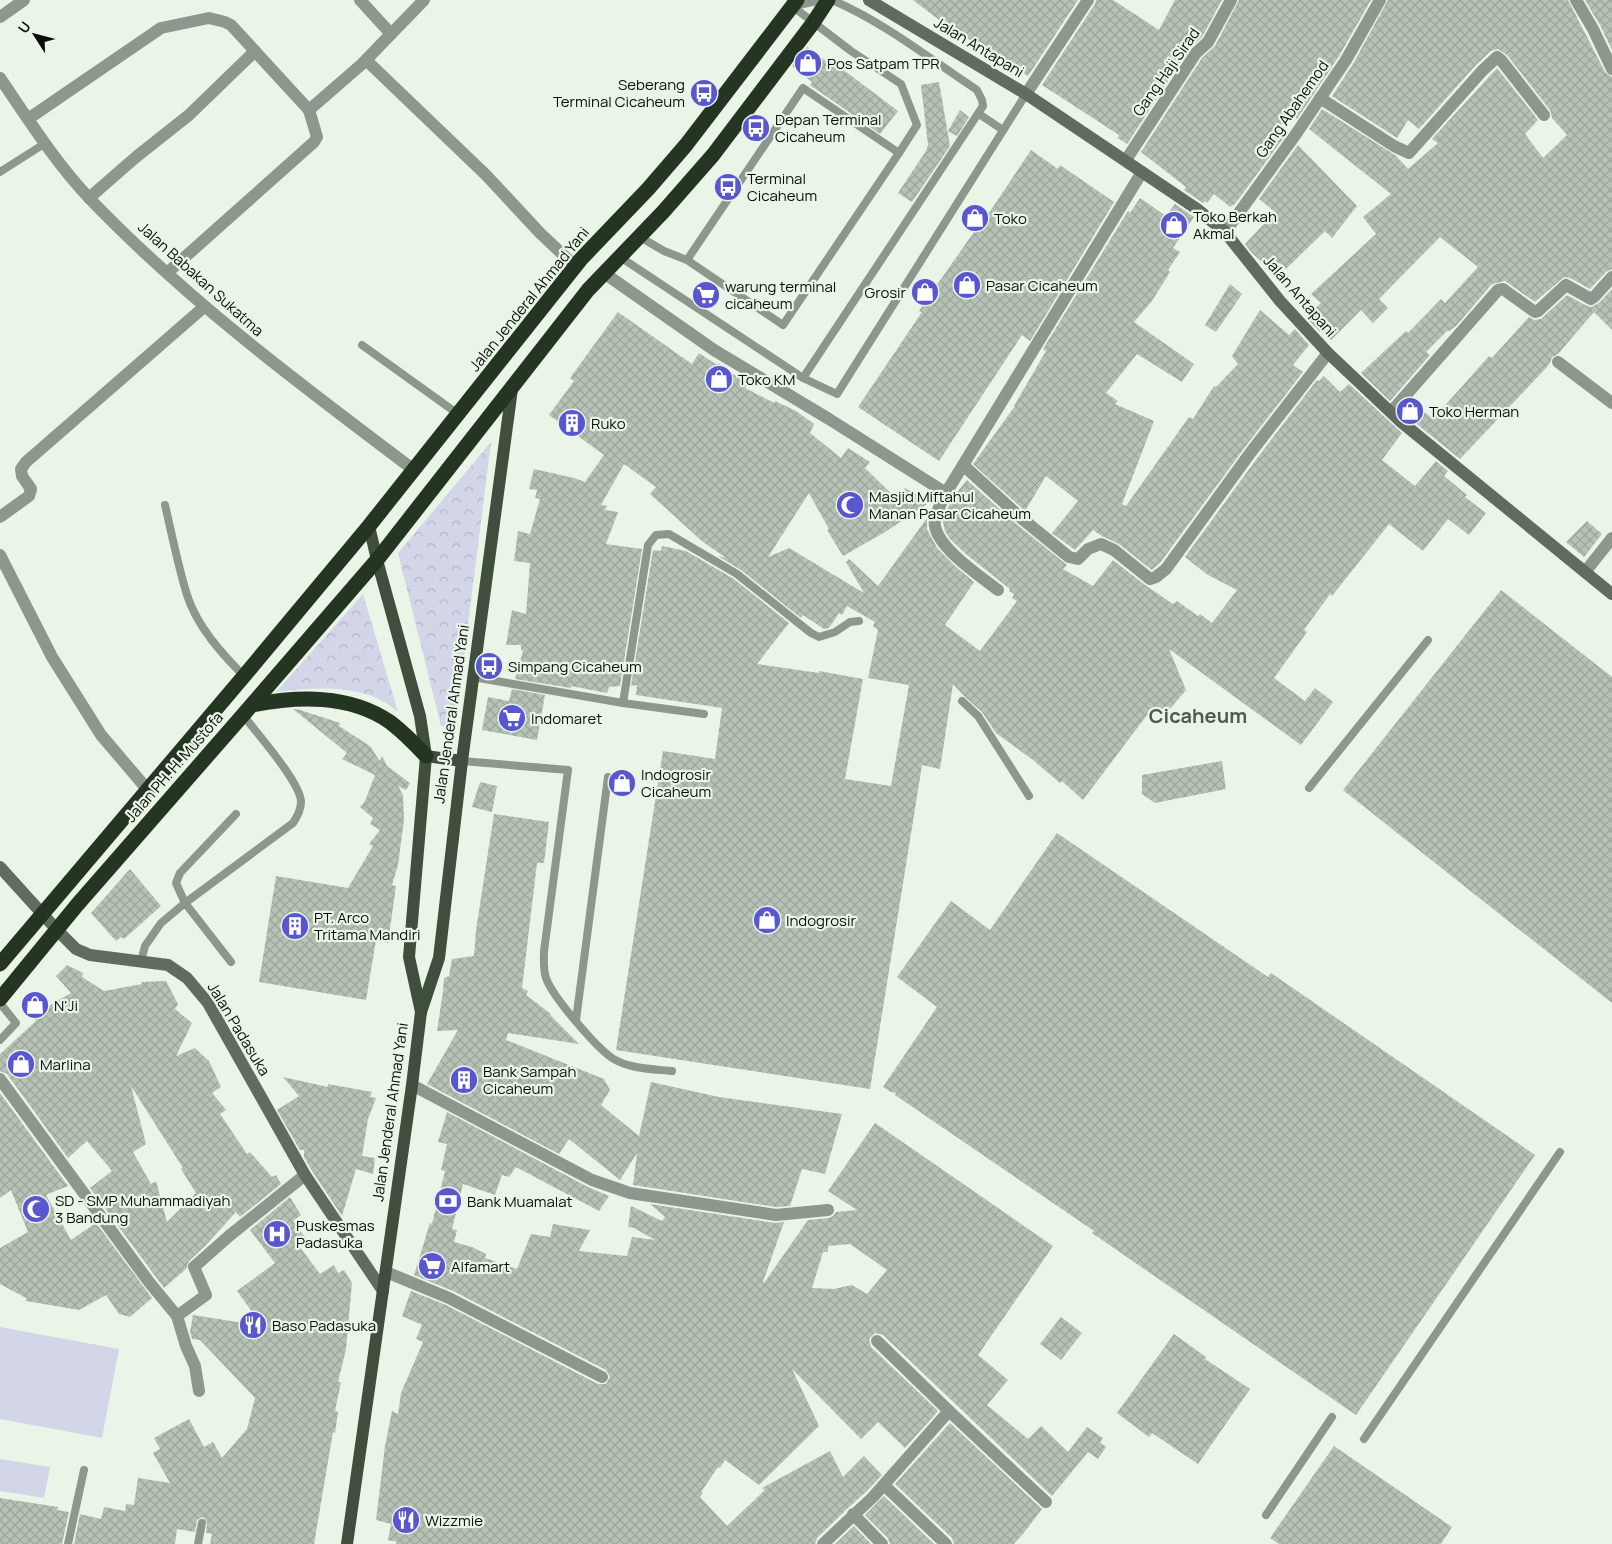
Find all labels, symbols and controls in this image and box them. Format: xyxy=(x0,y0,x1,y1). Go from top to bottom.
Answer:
north arrow xyxy=(10,10,60,60)
street label: Jalan Antapani xyxy=(930,12,1028,82)
text: U xyxy=(13,17,35,37)
street label: Gang Haji Sirad xyxy=(1128,24,1204,120)
shop icon: Pos Satpam TPR xyxy=(793,48,823,78)
place label: Pos Satpam TPR xyxy=(827,53,940,74)
street label: Gang Abahemod xyxy=(1251,56,1333,162)
place label: Seberang Terminal Cicaheum xyxy=(553,74,685,112)
bus stop icon: Seberang Terminal Cicaheum xyxy=(689,78,719,108)
place label: Depan Terminal Cicaheum xyxy=(775,109,882,147)
bus stop icon: Depan Terminal Cicaheum xyxy=(741,113,771,143)
place label: Terminal Cicaheum xyxy=(747,168,817,206)
bus stop icon: Terminal Cicaheum xyxy=(713,172,743,202)
shop icon: Toko xyxy=(960,203,990,233)
place label: Toko Berkah Akmal xyxy=(1193,206,1277,244)
place label: Toko xyxy=(994,208,1027,229)
shop icon: Toko Berkah Akmal xyxy=(1159,210,1189,240)
street label: Jalan Babakan Sukatma xyxy=(134,217,268,341)
street label: Jalan Jenderal Ahmad Yani xyxy=(464,222,594,376)
street label: Jalan Antapani xyxy=(1259,251,1341,341)
shop icon: Pasar Cicaheum xyxy=(952,270,982,300)
place label: Pasar Cicaheum xyxy=(986,275,1098,296)
place label: warung terminal cicaheum xyxy=(725,276,836,314)
shop icon: Grosir xyxy=(910,277,940,307)
supermarket icon: warung terminal cicaheum xyxy=(691,280,721,310)
place label: Grosir xyxy=(865,282,907,303)
shop icon: Toko KM xyxy=(704,364,734,394)
place label: Toko KM xyxy=(738,369,795,390)
shop icon: Toko Herman xyxy=(1395,396,1425,426)
place label: Toko Herman xyxy=(1429,401,1519,422)
building icon: Ruko xyxy=(557,408,587,438)
place label: Ruko xyxy=(591,413,626,434)
place label: Masjid Miftahul Manan Pasar Cicaheum xyxy=(869,486,1031,524)
mosque icon: Masjid Miftahul Manan Pasar Cicaheum xyxy=(835,490,865,520)
street label: Jalan Jenderal Ahmad Yani xyxy=(428,623,474,805)
bus stop icon: Simpang Cicaheum xyxy=(474,651,504,681)
place label: Simpang Cicaheum xyxy=(508,656,642,677)
district label: Cicaheum xyxy=(1149,702,1247,729)
supermarket icon: Indomaret xyxy=(497,703,527,733)
street label: Jalan PH. H. Mustofa xyxy=(120,707,228,827)
place label: Indomaret xyxy=(531,708,602,729)
place label: Indogrosir Cicaheum xyxy=(641,764,711,802)
shop icon: Indogrosir Cicaheum xyxy=(607,768,637,798)
shop icon: Indogrosir xyxy=(752,905,782,935)
place label: PT. Arco Tritama Mandiri xyxy=(314,907,421,945)
place label: Indogrosir xyxy=(786,910,856,931)
building icon: PT. Arco Tritama Mandiri xyxy=(280,911,310,941)
street label: Jalan Padasuka xyxy=(203,978,275,1080)
shop icon: N'Ji xyxy=(20,990,50,1020)
place label: N'Ji xyxy=(54,995,78,1016)
street label: Jalan Jenderal Ahmad Yani xyxy=(367,1021,413,1203)
shop icon: Marlina xyxy=(6,1049,36,1079)
place label: Marlina xyxy=(40,1054,91,1075)
place label: Bank Sampah Cicaheum xyxy=(483,1061,576,1099)
building icon: Bank Sampah Cicaheum xyxy=(449,1065,479,1095)
bank icon: Bank Muamalat xyxy=(433,1186,463,1216)
place label: SD - SMP Muhammadiyah 3 Bandung xyxy=(55,1190,230,1228)
place label: Bank Muamalat xyxy=(467,1191,573,1212)
mosque icon: SD - SMP Muhammadiyah 3 Bandung xyxy=(21,1194,51,1224)
place label: Puskesmas Padasuka xyxy=(296,1215,375,1253)
hospital icon: Puskesmas Padasuka xyxy=(262,1219,292,1249)
supermarket icon: Alfamart xyxy=(417,1251,447,1281)
place label: Alfamart xyxy=(451,1256,510,1277)
restaurant icon: Baso Padasuka xyxy=(238,1310,268,1340)
place label: Baso Padasuka xyxy=(272,1315,376,1336)
restaurant icon: Wizzmie xyxy=(391,1505,421,1535)
place label: Wizzmie xyxy=(425,1510,483,1531)

